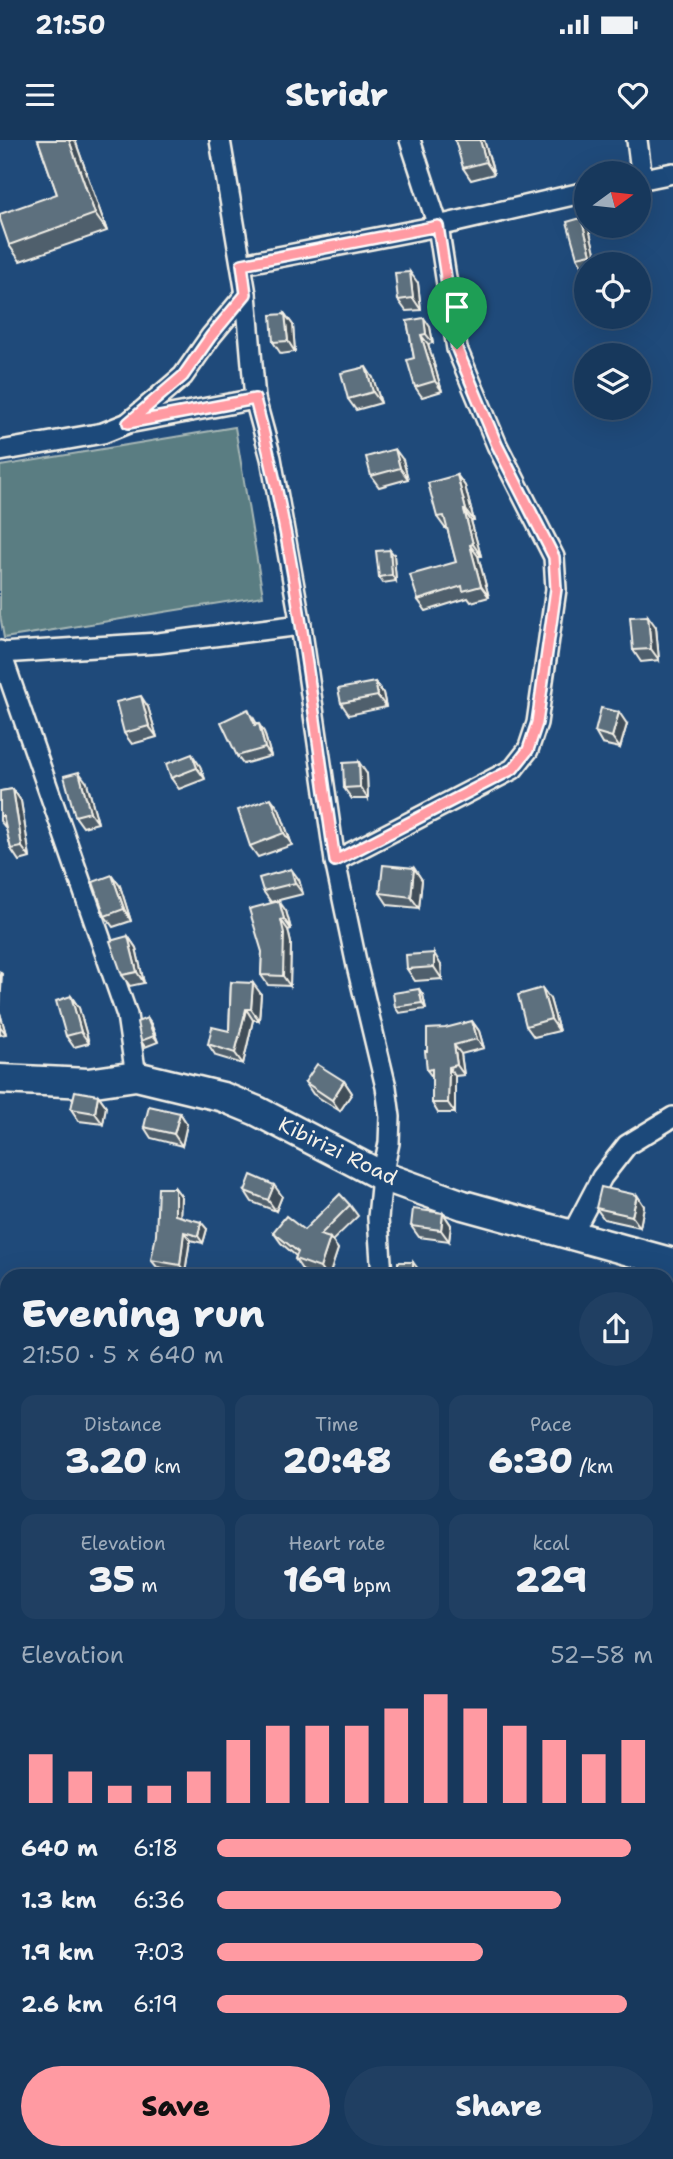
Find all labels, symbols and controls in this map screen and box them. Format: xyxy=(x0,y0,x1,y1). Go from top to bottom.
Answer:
text: 21:50 xyxy=(35,7,106,42)
text: Stridr xyxy=(285,73,388,116)
icon: menu xyxy=(21,76,59,114)
icon: heart xyxy=(614,76,652,114)
north arrow xyxy=(574,161,651,238)
map controls xyxy=(574,161,651,420)
button: locate xyxy=(574,252,651,329)
pin xyxy=(427,277,487,349)
icon: arrive xyxy=(438,288,476,326)
button: layers xyxy=(574,343,651,420)
street label: Kibirizi Road xyxy=(274,1110,402,1192)
text: Evening run xyxy=(21,1288,264,1339)
button: share xyxy=(579,1292,653,1366)
text: 21:50 · 5 × 640 m xyxy=(21,1340,224,1370)
text: Distance xyxy=(84,1412,162,1437)
text: Time xyxy=(315,1412,359,1437)
text: Pace xyxy=(530,1412,572,1437)
text: 3.20 xyxy=(65,1437,148,1484)
text: 20:48 xyxy=(283,1437,391,1484)
text: 6:30 xyxy=(489,1437,573,1484)
text: km xyxy=(148,1454,181,1479)
text: /km xyxy=(573,1454,613,1479)
text: Elevation xyxy=(80,1531,166,1556)
text: Heart rate xyxy=(289,1531,385,1556)
text: kcal xyxy=(533,1531,569,1556)
text: 35 xyxy=(88,1556,135,1603)
text: 169 xyxy=(283,1556,346,1603)
text: 229 xyxy=(515,1556,587,1603)
text: m xyxy=(135,1573,158,1598)
text: bpm xyxy=(346,1573,391,1598)
text: Elevation xyxy=(21,1640,124,1670)
text: 52–58 m xyxy=(551,1640,653,1670)
text: 640 m xyxy=(21,1833,98,1863)
text: 6:18 xyxy=(133,1833,178,1863)
text: 1.3 km xyxy=(21,1885,96,1915)
text: 6:36 xyxy=(133,1885,185,1915)
text: 1.9 km xyxy=(21,1937,94,1967)
text: 7:03 xyxy=(133,1937,185,1967)
text: 2.6 km xyxy=(21,1989,103,2019)
text: 6:19 xyxy=(133,1989,178,2019)
button: Save xyxy=(21,2066,330,2146)
button: Share xyxy=(344,2066,653,2146)

